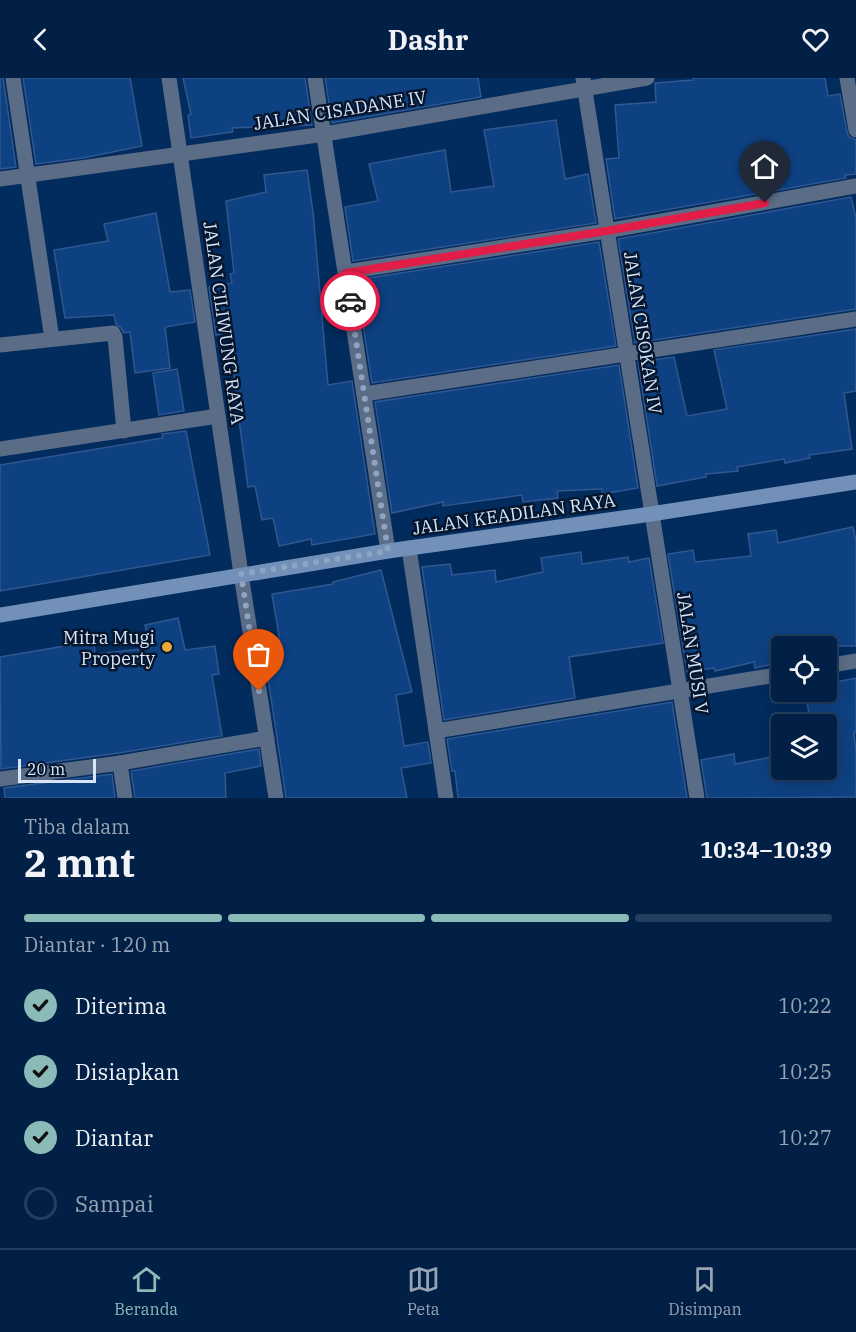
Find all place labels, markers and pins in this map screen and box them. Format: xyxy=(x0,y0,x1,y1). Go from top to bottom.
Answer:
pin xyxy=(739,141,790,203)
place label: Mitra Mugi Property xyxy=(63,626,155,670)
pin xyxy=(233,629,284,691)
marker: Mitra Mugi Property xyxy=(160,640,174,654)

